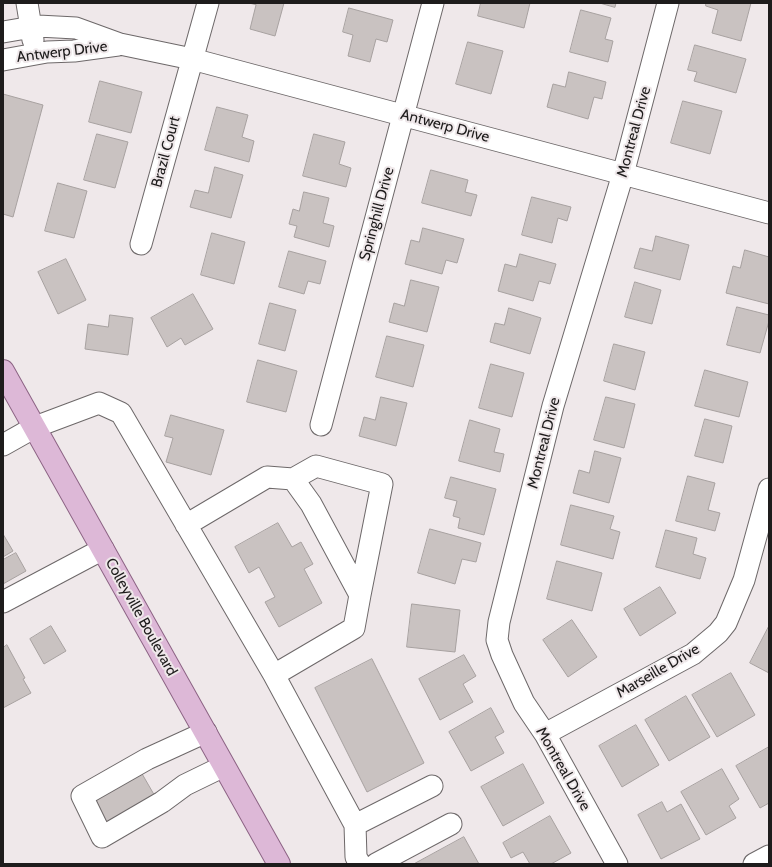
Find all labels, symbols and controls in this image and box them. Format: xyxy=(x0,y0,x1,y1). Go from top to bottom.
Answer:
street label: Antwerp Drive xyxy=(16,38,108,66)
street label: Montreal Drive xyxy=(613,84,655,180)
street label: Antwerp Drive xyxy=(399,106,491,146)
street label: Brazil Court xyxy=(148,115,184,189)
street label: Springhill Drive xyxy=(356,165,398,263)
street label: Montreal Drive xyxy=(524,395,564,491)
street label: Colleyville Boulevard xyxy=(101,555,181,679)
street label: Marseille Drive xyxy=(613,640,703,702)
street label: Montreal Drive xyxy=(532,724,594,814)

